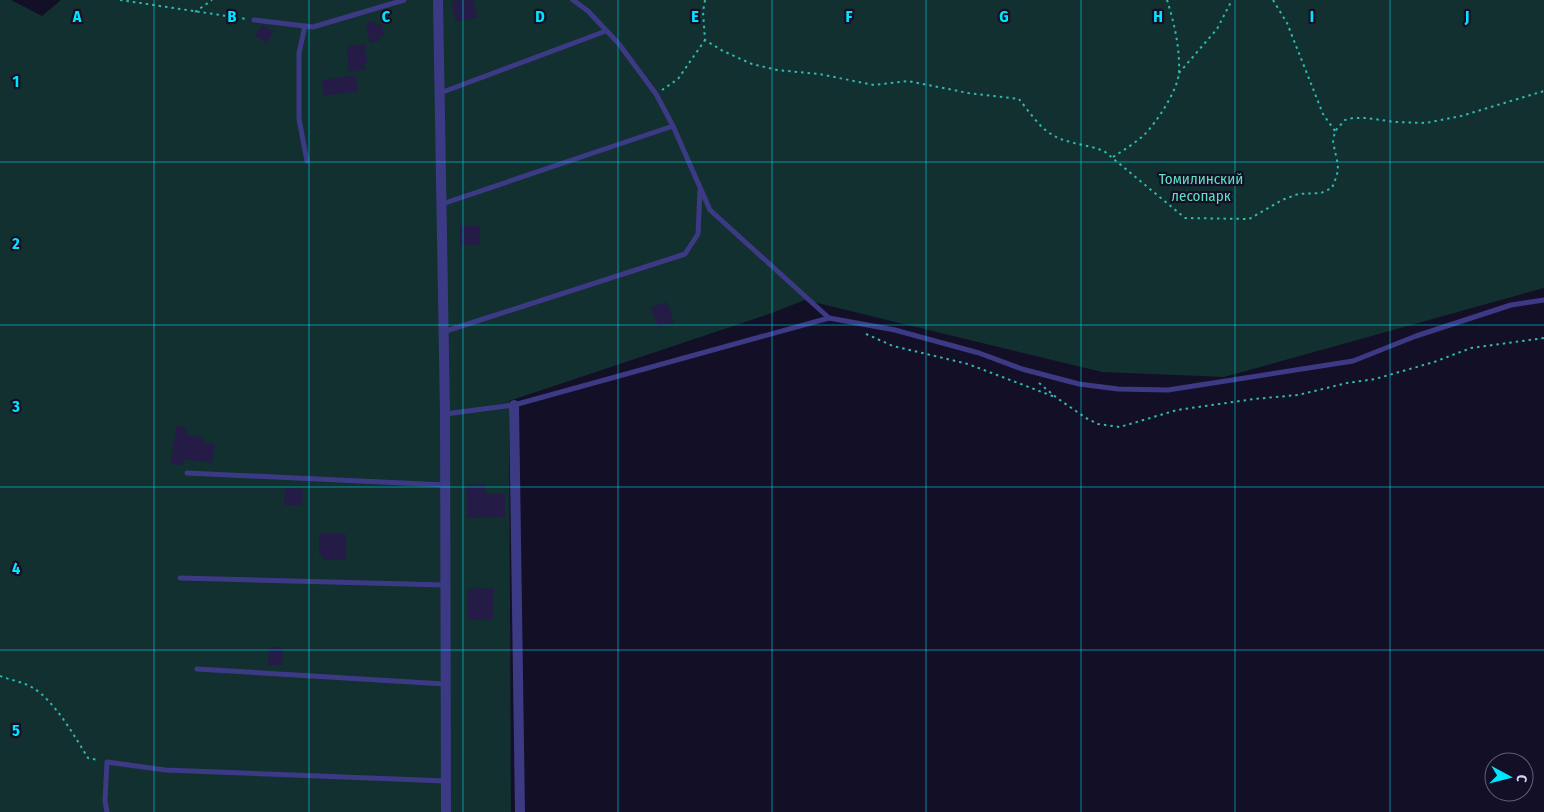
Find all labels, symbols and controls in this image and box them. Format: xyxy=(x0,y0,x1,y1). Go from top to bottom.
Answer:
text: A xyxy=(72,7,82,26)
text: B xyxy=(228,7,237,26)
text: C xyxy=(382,7,391,26)
text: D xyxy=(535,7,545,26)
text: E xyxy=(691,7,699,26)
text: F xyxy=(845,7,853,26)
text: G xyxy=(999,7,1009,26)
text: H xyxy=(1153,7,1163,26)
text: I xyxy=(1310,7,1314,26)
text: J xyxy=(1464,7,1469,26)
text: 1 xyxy=(13,72,19,91)
park label: Томилинский лесопарк xyxy=(1159,170,1243,205)
text: 2 xyxy=(11,234,20,253)
text: 3 xyxy=(11,397,20,416)
text: 4 xyxy=(12,559,20,578)
text: 5 xyxy=(12,721,20,740)
north arrow xyxy=(1484,752,1534,802)
text: С xyxy=(1512,774,1530,784)

